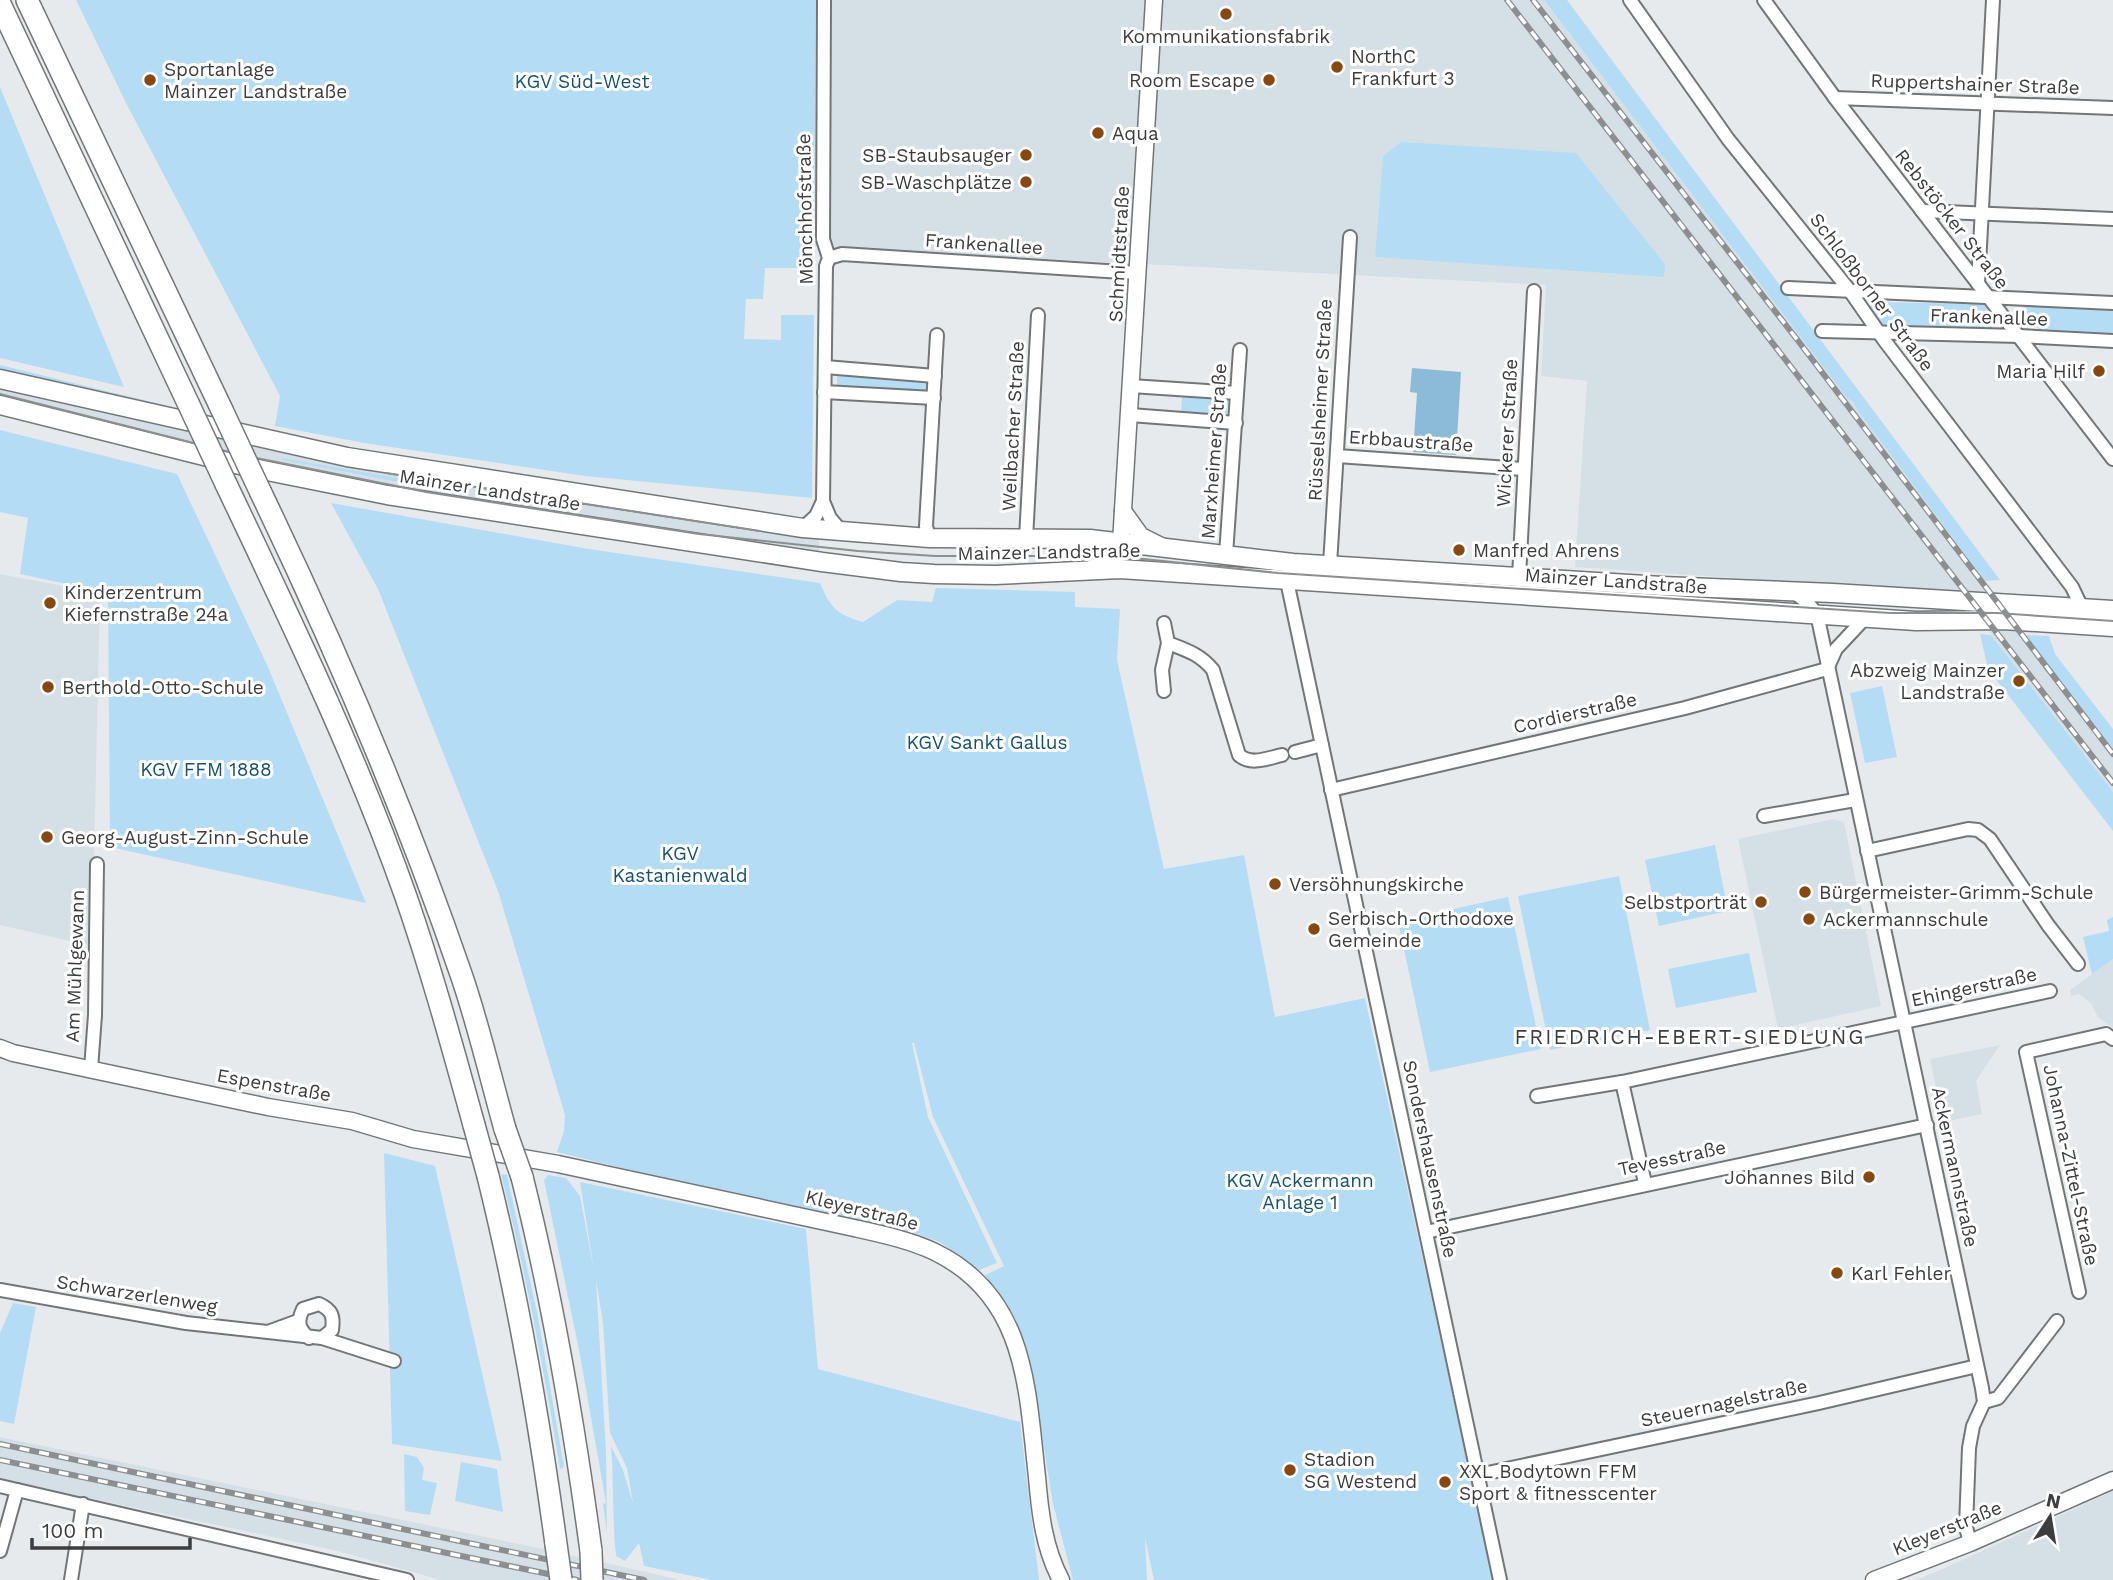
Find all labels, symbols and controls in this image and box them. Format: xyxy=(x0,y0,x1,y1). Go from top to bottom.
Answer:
marker: Kommunikationsfabrik xyxy=(1218,6,1234,22)
place label: Kommunikationsfabrik xyxy=(1122,25,1330,48)
place label: NorthC Frankfurt 3 xyxy=(1351,45,1454,90)
place label: Sportanlage Mainzer Landstraße xyxy=(164,58,347,103)
marker: NorthC Frankfurt 3 xyxy=(1329,59,1345,75)
place label: Room Escape xyxy=(1129,69,1255,92)
street label: Ruppertshainer Straße xyxy=(1870,69,2080,99)
park label: KGV Süd-West xyxy=(515,70,649,93)
marker: Sportanlage Mainzer Landstraße xyxy=(142,72,158,88)
marker: Room Escape xyxy=(1261,72,1277,88)
place label: Aqua xyxy=(1112,122,1159,145)
marker: Aqua xyxy=(1090,125,1106,141)
street label: Mönchhofstraße xyxy=(792,133,818,285)
place label: SB-Staubsauger xyxy=(862,144,1012,167)
street label: Rebstöcker Straße xyxy=(1890,144,2014,294)
marker: SB-Staubsauger xyxy=(1018,147,1034,163)
place label: SB-Waschplätze xyxy=(861,171,1012,194)
marker: SB-Waschplätze xyxy=(1018,174,1034,190)
street label: Schmidtstraße xyxy=(1104,185,1134,323)
street label: Schloßborner Straße xyxy=(1805,208,1939,376)
street label: Frankenallee xyxy=(924,228,1044,260)
street label: Rüsselsheimer Straße xyxy=(1303,298,1337,502)
street label: Frankenallee xyxy=(1929,303,2049,331)
street label: Weilbacher Straße xyxy=(997,340,1029,512)
street label: Wickerer Straße xyxy=(1492,358,1522,508)
place label: Maria Hilf xyxy=(1996,360,2086,383)
street label: Marxheimer Straße xyxy=(1196,362,1232,540)
marker: Maria Hilf xyxy=(2091,363,2107,379)
street label: Erbbaustraße xyxy=(1348,425,1474,457)
street label: Mainzer Landstraße xyxy=(398,464,582,516)
street label: Mainzer Landstraße xyxy=(957,539,1141,565)
place label: Manfred Ahrens xyxy=(1473,539,1620,562)
marker: Manfred Ahrens xyxy=(1451,542,1467,558)
street label: Mainzer Landstraße xyxy=(1524,563,1708,599)
place label: Kinderzentrum Kiefernstraße 24a xyxy=(64,581,229,626)
marker: Kinderzentrum Kiefernstraße 24a xyxy=(42,595,58,611)
place label: Abzweig Mainzer Landstraße xyxy=(1850,659,2005,704)
marker: Abzweig Mainzer Landstraße xyxy=(2011,673,2027,689)
place label: Berthold-Otto-Schule xyxy=(62,676,264,699)
marker: Berthold-Otto-Schule xyxy=(40,679,56,695)
street label: Cordierstraße xyxy=(1511,688,1639,738)
park label: KGV Sankt Gallus xyxy=(906,731,1068,754)
park label: KGV FFM 1888 xyxy=(140,758,272,781)
place label: Georg-August-Zinn-Schule xyxy=(61,826,309,849)
marker: Georg-August-Zinn-Schule xyxy=(39,829,55,845)
park label: KGV Kastanienwald xyxy=(612,842,748,887)
place label: Versöhnungskirche xyxy=(1289,873,1464,896)
marker: Versöhnungskirche xyxy=(1267,876,1283,892)
place label: Bürgermeister-Grimm-Schule xyxy=(1819,881,2093,904)
marker: Bürgermeister-Grimm-Schule xyxy=(1797,884,1813,900)
street label: Am Mühlgewann xyxy=(61,889,89,1043)
place label: Selbstporträt xyxy=(1624,891,1747,914)
marker: Selbstporträt xyxy=(1753,894,1769,910)
place label: Serbisch-Orthodoxe Gemeinde xyxy=(1328,907,1514,952)
place label: Ackermannschule xyxy=(1823,908,1988,931)
marker: Ackermannschule xyxy=(1801,911,1817,927)
marker: Serbisch-Orthodoxe Gemeinde xyxy=(1306,921,1322,937)
street label: Ehingerstraße xyxy=(1909,962,2039,1012)
district label: FRIEDRICH-EBERT-SIEDLUNG xyxy=(1514,1024,1866,1049)
street label: Sondershausenstraße xyxy=(1398,1058,1462,1260)
street label: Johanna-Zittel-Straße xyxy=(2038,1062,2104,1268)
street label: Espenstraße xyxy=(215,1064,333,1106)
street label: Ackermannstraße xyxy=(1927,1085,1983,1249)
street label: Tevesstraße xyxy=(1616,1135,1728,1181)
place label: Johannes Bild xyxy=(1724,1166,1855,1189)
park label: KGV Ackermann Anlage 1 xyxy=(1226,1169,1374,1214)
marker: Johannes Bild xyxy=(1861,1169,1877,1185)
street label: Kleyerstraße xyxy=(803,1185,921,1235)
place label: Karl Fehler xyxy=(1851,1262,1951,1285)
marker: Karl Fehler xyxy=(1829,1265,1845,1281)
street label: Schwarzerlenweg xyxy=(55,1270,220,1318)
street label: Steuernagelstraße xyxy=(1639,1374,1809,1432)
place label: Stadion SG Westend xyxy=(1304,1448,1417,1493)
place label: XXL Bodytown FFM Sport & fitnesscenter xyxy=(1459,1460,1657,1505)
marker: Stadion SG Westend xyxy=(1282,1462,1298,1478)
marker: XXL Bodytown FFM Sport & fitnesscenter xyxy=(1437,1474,1453,1490)
north arrow xyxy=(2015,1482,2085,1552)
text: N xyxy=(2044,1488,2063,1514)
street label: Kleyerstraße xyxy=(1889,1496,2005,1560)
scale bar xyxy=(32,1506,189,1550)
text: 100 m xyxy=(42,1518,104,1543)

